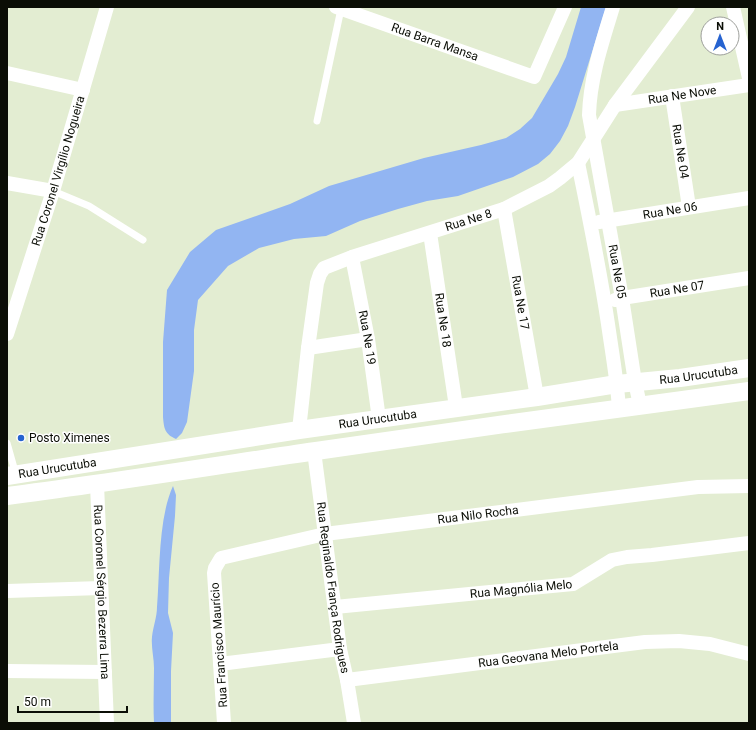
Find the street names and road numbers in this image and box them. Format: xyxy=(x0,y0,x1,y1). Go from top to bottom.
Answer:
street label: Rua Barra Mansa xyxy=(390,20,480,64)
street label: Rua Ne Nove xyxy=(647,83,717,107)
street label: Rua Coronel Virgílio Nogueira xyxy=(29,94,88,248)
street label: Rua Ne 04 xyxy=(669,123,692,180)
street label: Rua Ne 06 xyxy=(642,199,699,222)
street label: Rua Ne 8 xyxy=(443,206,494,234)
street label: Rua Ne 05 xyxy=(605,243,629,300)
street label: Rua Ne 17 xyxy=(509,274,532,331)
street label: Rua Ne 07 xyxy=(649,278,706,301)
street label: Rua Ne 18 xyxy=(432,292,454,348)
street label: Rua Ne 19 xyxy=(356,309,378,366)
street label: Rua Urucutuba xyxy=(659,363,739,387)
street label: Rua Urucutuba xyxy=(338,407,418,431)
street label: Rua Urucutuba xyxy=(17,455,97,481)
street label: Rua Reginaldo França Rodrigues xyxy=(314,501,352,675)
street label: Rua Nilo Rocha xyxy=(437,503,519,527)
street label: Rua Coronel Sérgio Bezerra Lima xyxy=(91,504,112,680)
street label: Rua Magnólia Melo xyxy=(469,577,573,601)
street label: Rua Francisco Maurício xyxy=(208,582,230,708)
street label: Rua Geovana Melo Portela xyxy=(477,638,619,670)

